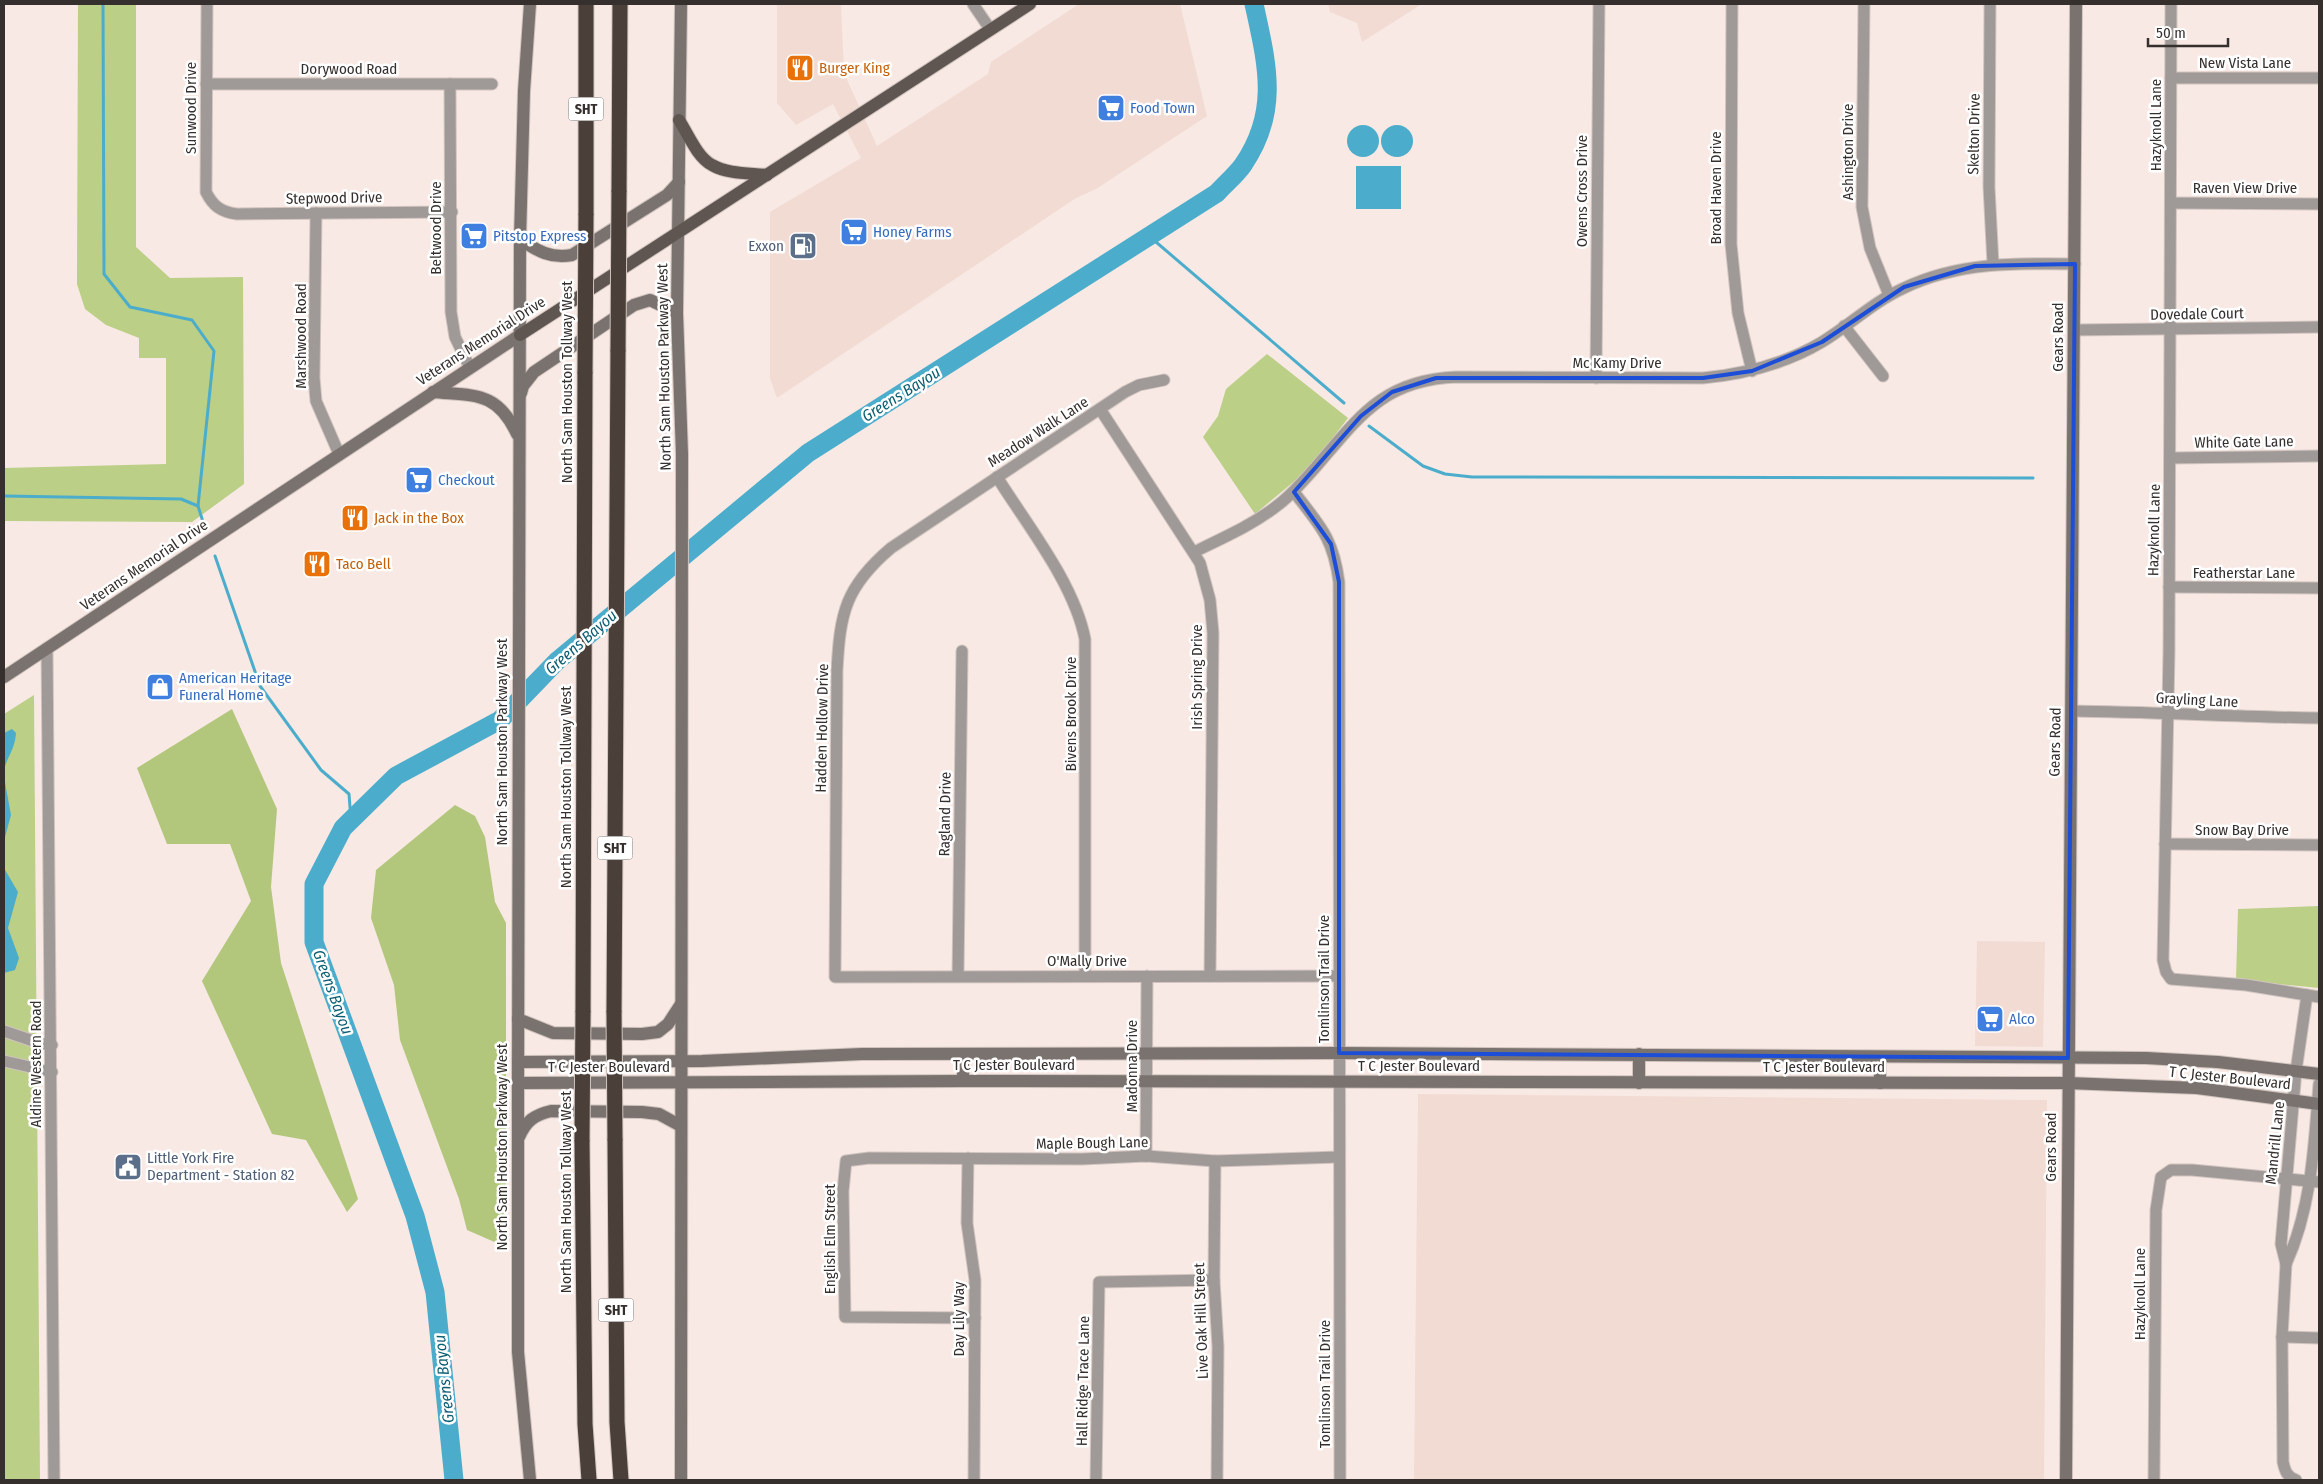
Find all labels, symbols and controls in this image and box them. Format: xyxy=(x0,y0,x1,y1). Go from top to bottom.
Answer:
scale bar xyxy=(2148,15,2228,47)
text: 50 m xyxy=(2156,24,2186,42)
restaurant icon: Burger King xyxy=(785,53,815,83)
street label: New Vista Lane xyxy=(2199,54,2291,72)
place label: Burger King xyxy=(819,59,890,77)
street label: Dorywood Road xyxy=(301,60,397,78)
street label: Sunwood Drive xyxy=(182,62,200,154)
street label: Hazyknoll Lane xyxy=(2147,79,2165,171)
supermarket icon: Food Town xyxy=(1096,93,1126,123)
street label: Skelton Drive xyxy=(1964,93,1984,175)
road number: SHT xyxy=(568,98,604,120)
place label: Food Town xyxy=(1130,99,1195,117)
street label: Ashington Drive xyxy=(1839,104,1857,200)
street label: Broad Haven Drive xyxy=(1707,131,1725,245)
street label: Owens Cross Drive xyxy=(1573,135,1591,247)
street label: Raven View Drive xyxy=(2193,179,2297,197)
street label: Beltwood Drive xyxy=(427,181,445,275)
street label: Stepwood Drive xyxy=(286,188,382,208)
supermarket icon: Honey Farms xyxy=(839,217,869,247)
supermarket icon: Pitstop Express xyxy=(459,221,489,251)
place label: Honey Farms xyxy=(873,223,952,241)
place label: Pitstop Express xyxy=(493,227,586,245)
fuel station icon: Exxon xyxy=(788,231,818,261)
place label: Exxon xyxy=(748,237,784,255)
street label: North Sam Houston Parkway West xyxy=(653,263,675,471)
street label: North Sam Houston Tollway West xyxy=(558,281,576,483)
street label: Marshwood Road xyxy=(292,283,310,389)
street label: Veterans Memorial Drive xyxy=(413,293,549,389)
street label: Gears Road xyxy=(2049,302,2067,372)
street label: Dovedale Court xyxy=(2150,304,2244,324)
street label: Mc Kamy Drive xyxy=(1572,354,1662,372)
water label: Greens Bayou xyxy=(858,362,944,426)
street label: Meadow Walk Lane xyxy=(984,393,1092,471)
street label: White Gate Lane xyxy=(2194,432,2294,452)
supermarket icon: Checkout xyxy=(404,465,434,495)
place label: Checkout xyxy=(438,471,495,489)
street label: Hazyknoll Lane xyxy=(2144,484,2164,576)
restaurant icon: Jack in the Box xyxy=(340,503,370,533)
place label: Jack in the Box xyxy=(374,509,464,527)
street label: Veterans Memorial Drive xyxy=(77,516,211,614)
restaurant icon: Taco Bell xyxy=(302,549,332,579)
place label: Taco Bell xyxy=(336,555,391,573)
street label: Featherstar Lane xyxy=(2193,564,2295,582)
water label: Greens Bayou xyxy=(541,606,621,678)
street label: Irish Spring Drive xyxy=(1188,624,1206,730)
street label: North Sam Houston Parkway West xyxy=(493,638,511,846)
street label: Bivens Brook Drive xyxy=(1062,657,1080,771)
street label: Hadden Hollow Drive xyxy=(812,663,832,793)
place label: American Heritage Funeral Home xyxy=(179,669,292,704)
shop icon: American Heritage Funeral Home xyxy=(145,672,175,702)
street label: North Sam Houston Tollway West xyxy=(557,686,575,888)
street label: Grayling Lane xyxy=(2155,689,2239,711)
street label: Gears Road xyxy=(2045,707,2065,777)
street label: Ragland Drive xyxy=(935,771,955,857)
street label: Snow Bay Drive xyxy=(2195,821,2289,839)
road number: SHT xyxy=(598,836,632,860)
street label: Tomlinson Trail Drive xyxy=(1315,915,1333,1043)
water label: Greens Bayou xyxy=(309,947,357,1037)
street label: O'Mally Drive xyxy=(1047,952,1127,970)
street label: Aldine Western Road xyxy=(27,1000,45,1128)
supermarket icon: Alco xyxy=(1975,1004,2005,1034)
place label: Alco xyxy=(2009,1010,2035,1028)
street label: Madonna Drive xyxy=(1123,1020,1141,1112)
street label: North Sam Houston Parkway West xyxy=(493,1043,511,1251)
street label: T C Jester Boulevard xyxy=(953,1056,1075,1074)
street label: T C Jester Boulevard xyxy=(1358,1057,1480,1075)
street label: T C Jester Boulevard xyxy=(548,1058,670,1076)
street label: T C Jester Boulevard xyxy=(1763,1058,1885,1076)
street label: T C Jester Boulevard xyxy=(2168,1063,2292,1093)
street label: North Sam Houston Tollway West xyxy=(557,1091,575,1293)
street label: Mandrill Lane xyxy=(2262,1100,2288,1186)
street label: Gears Road xyxy=(2042,1112,2060,1182)
street label: Maple Bough Lane xyxy=(1036,1133,1148,1153)
place label: Little York Fire Department - Station 82 xyxy=(147,1149,295,1184)
public building icon: Little York Fire Department - Station 82 xyxy=(113,1152,143,1182)
street label: English Elm Street xyxy=(821,1184,839,1294)
street label: Hazyknoll Lane xyxy=(2131,1248,2149,1340)
street label: Live Oak Hill Street xyxy=(1190,1262,1212,1379)
street label: Day Lily Way xyxy=(950,1281,968,1356)
road number: SHT xyxy=(598,1298,634,1322)
street label: Hall Ridge Trace Lane xyxy=(1073,1316,1093,1446)
street label: Tomlinson Trail Drive xyxy=(1316,1320,1334,1448)
water label: Greens Bayou xyxy=(430,1334,458,1424)

